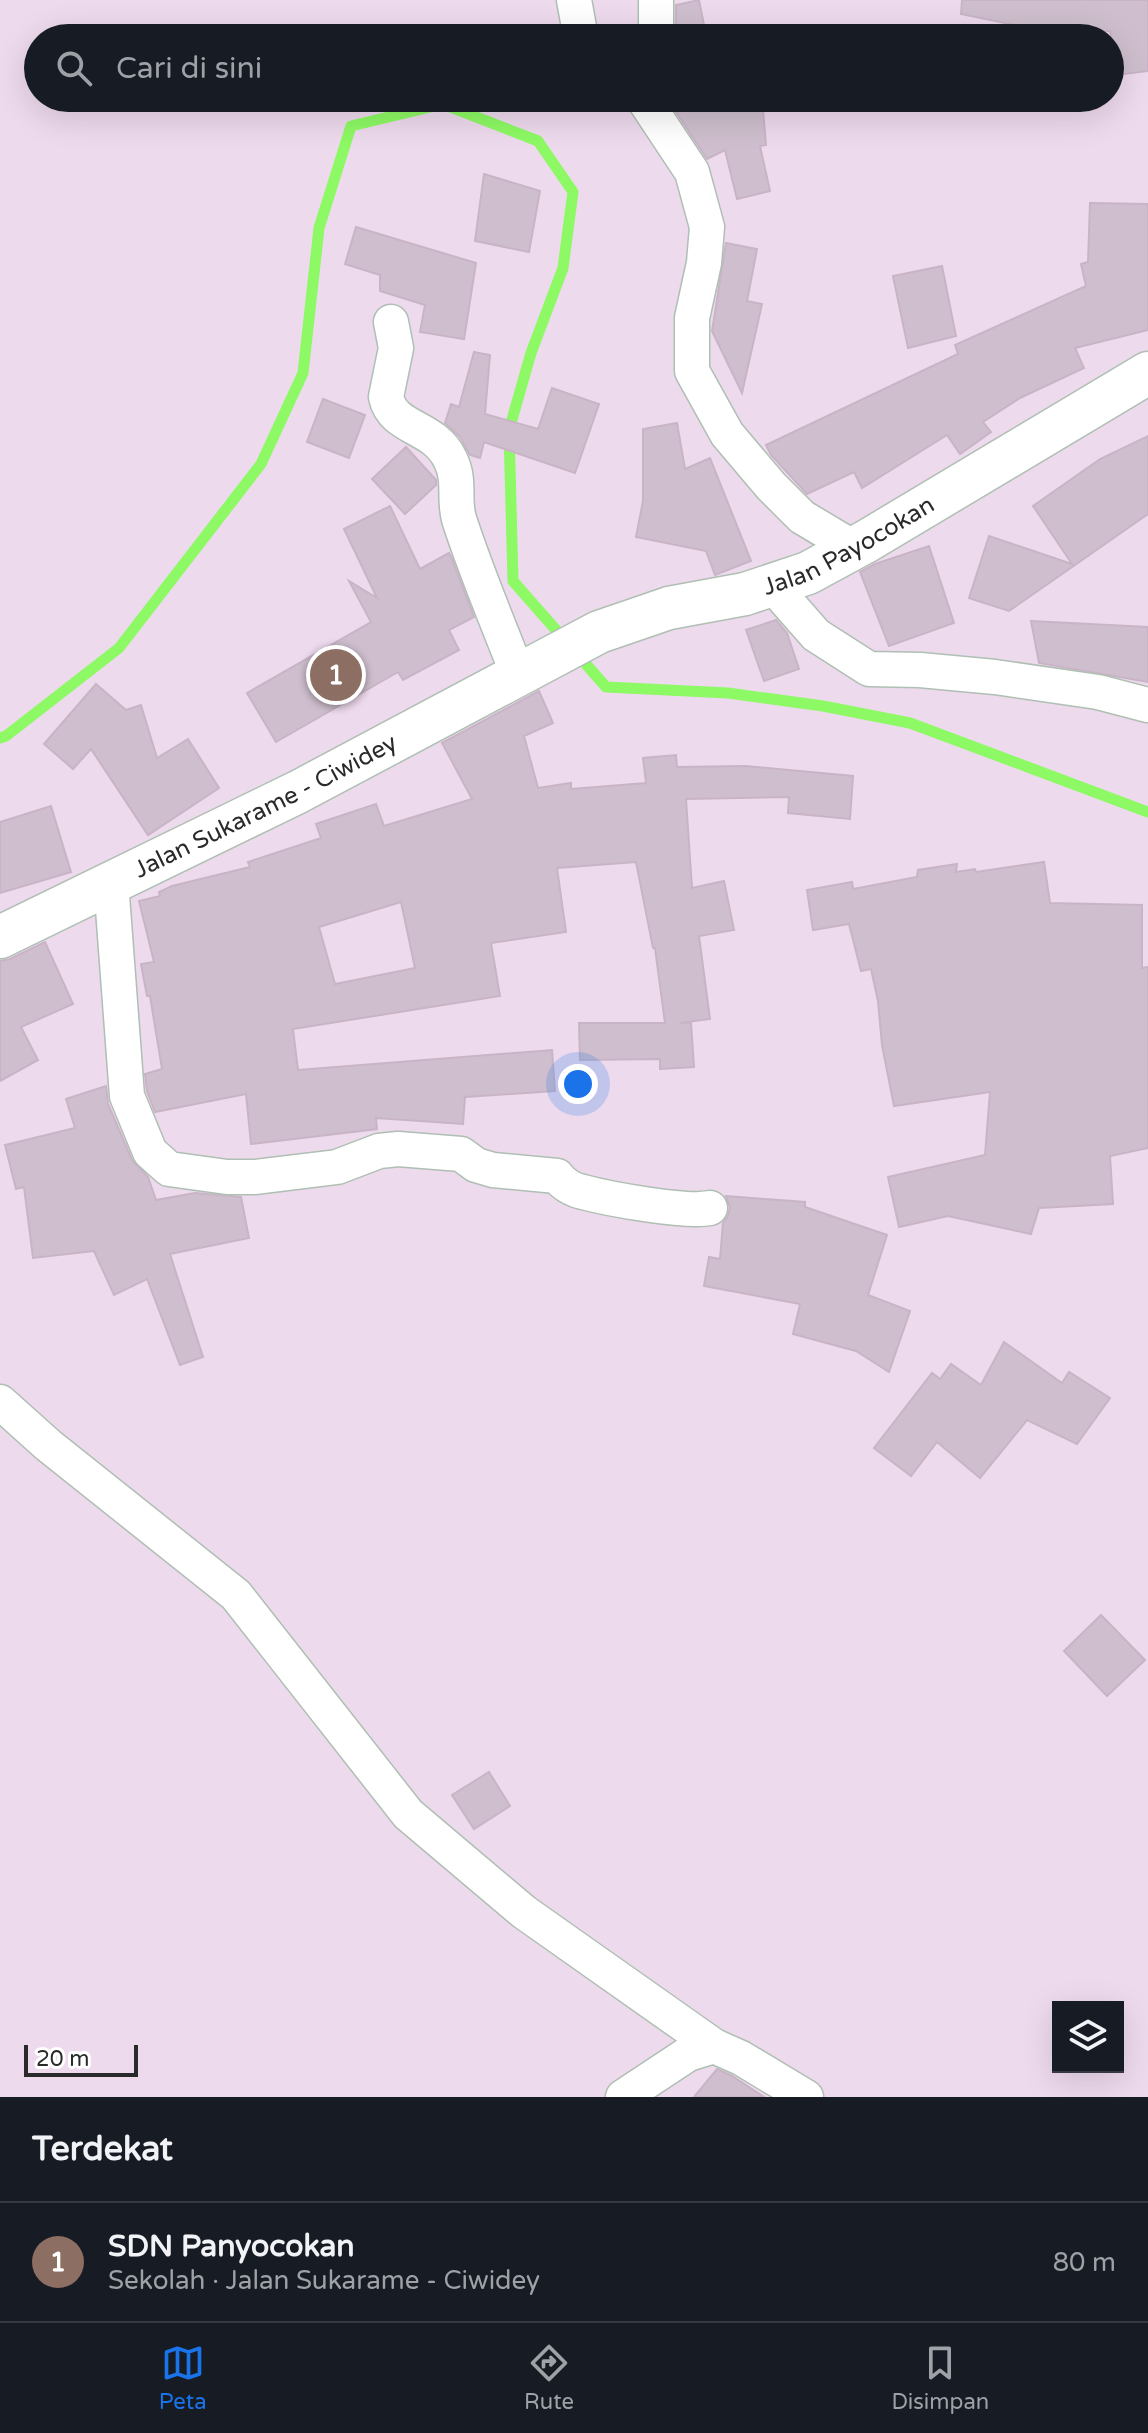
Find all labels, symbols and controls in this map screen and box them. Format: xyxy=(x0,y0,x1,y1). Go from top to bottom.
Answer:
search box xyxy=(24,24,1124,112)
icon: search xyxy=(52,46,96,90)
text: Cari di sini xyxy=(116,50,262,87)
street label: Jalan Payocokan xyxy=(759,490,940,602)
pin: 1 xyxy=(310,645,362,705)
street label: Jalan Sukarame - Ciwidey xyxy=(129,728,402,885)
your location xyxy=(558,1064,598,1104)
map controls xyxy=(1052,2001,1124,2073)
button: layers xyxy=(1052,2001,1124,2073)
scale bar xyxy=(24,2041,138,2077)
text: 20 m xyxy=(36,2046,90,2072)
text: Terdekat xyxy=(32,2129,173,2170)
text: SDN Panyocokan xyxy=(108,2228,355,2265)
text: 1 xyxy=(50,2247,66,2278)
text: 80 m xyxy=(1053,2247,1116,2278)
text: Sekolah · Jalan Sukarame - Ciwidey xyxy=(108,2265,540,2296)
tab: Peta xyxy=(159,2341,207,2415)
tab: Rute xyxy=(524,2341,574,2415)
tab: Disimpan xyxy=(891,2341,989,2415)

